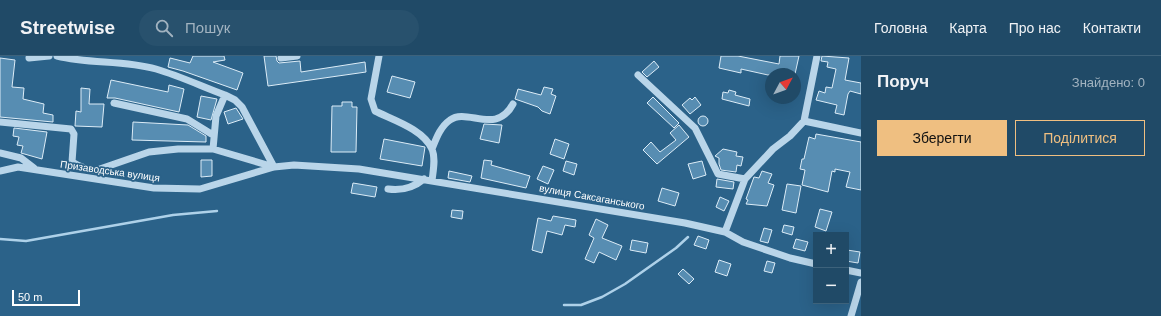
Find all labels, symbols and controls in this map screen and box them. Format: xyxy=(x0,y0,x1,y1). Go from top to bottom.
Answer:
search box xyxy=(139,10,419,46)
text: Streetwise xyxy=(20,17,115,38)
icon: search xyxy=(153,17,175,39)
text: Пошук xyxy=(185,19,230,36)
text: Головна xyxy=(874,20,927,36)
text: Карта xyxy=(949,20,987,36)
text: Про нас xyxy=(1009,20,1061,36)
text: Контакти xyxy=(1083,20,1141,36)
north arrow xyxy=(765,68,801,104)
text: Поруч xyxy=(877,72,929,91)
text: Знайдено: 0 xyxy=(1072,75,1145,90)
button: Зберегти xyxy=(877,120,1007,156)
button: Поділитися xyxy=(1015,120,1145,156)
street label: Призаводська вулиця xyxy=(59,159,161,183)
street label: вулиця Саксаганського xyxy=(538,182,646,212)
map controls xyxy=(813,232,849,304)
button: + xyxy=(813,232,849,268)
button: − xyxy=(813,268,849,304)
scale bar xyxy=(12,288,80,307)
text: 50 m xyxy=(18,291,42,303)

